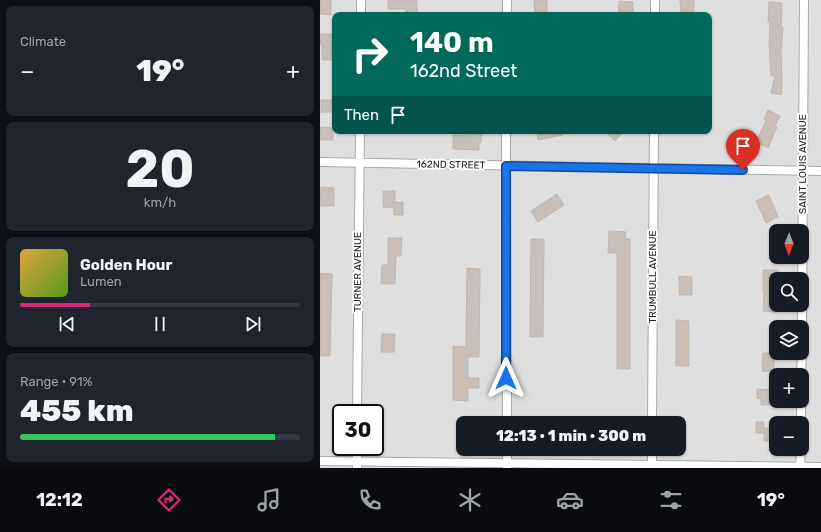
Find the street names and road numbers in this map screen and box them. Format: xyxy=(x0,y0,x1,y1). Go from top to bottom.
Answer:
street label: SAINT LOUIS AVENUE xyxy=(797,114,809,214)
street label: 162ND STREET xyxy=(416,158,486,172)
street label: TRUMBULL AVENUE xyxy=(647,230,659,324)
street label: TURNER AVENUE xyxy=(352,232,364,312)

